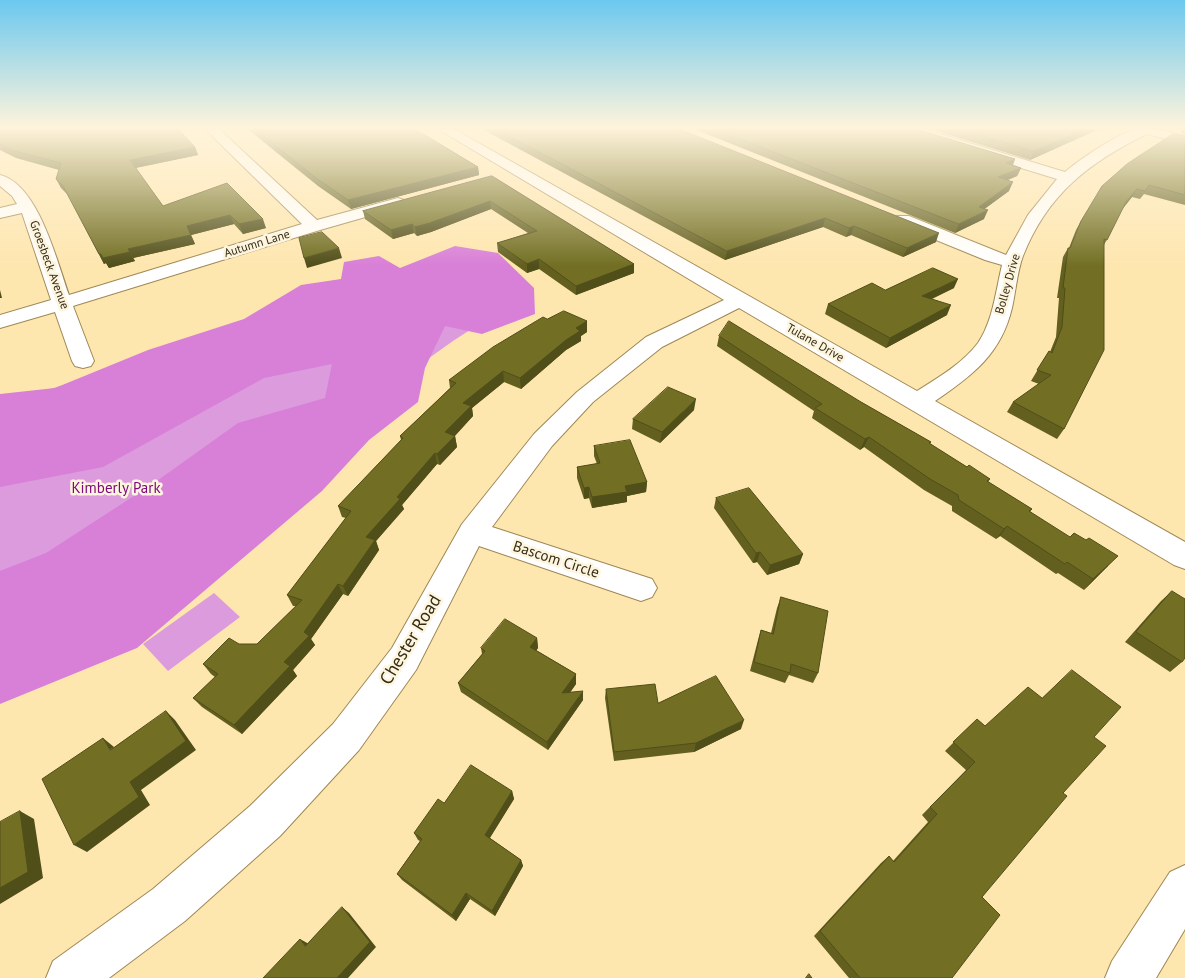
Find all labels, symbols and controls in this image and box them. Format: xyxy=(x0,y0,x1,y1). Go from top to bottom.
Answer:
street label: Groesbeck Avenue xyxy=(26,219,72,311)
street label: Autumn Lane xyxy=(222,227,292,261)
street label: Bolley Drive xyxy=(993,252,1023,316)
street label: Tulane Drive xyxy=(784,321,846,365)
park label: Kimberly Park xyxy=(71,480,161,498)
street label: Bascom Circle xyxy=(511,538,601,582)
street label: Chester Road xyxy=(376,591,446,689)

